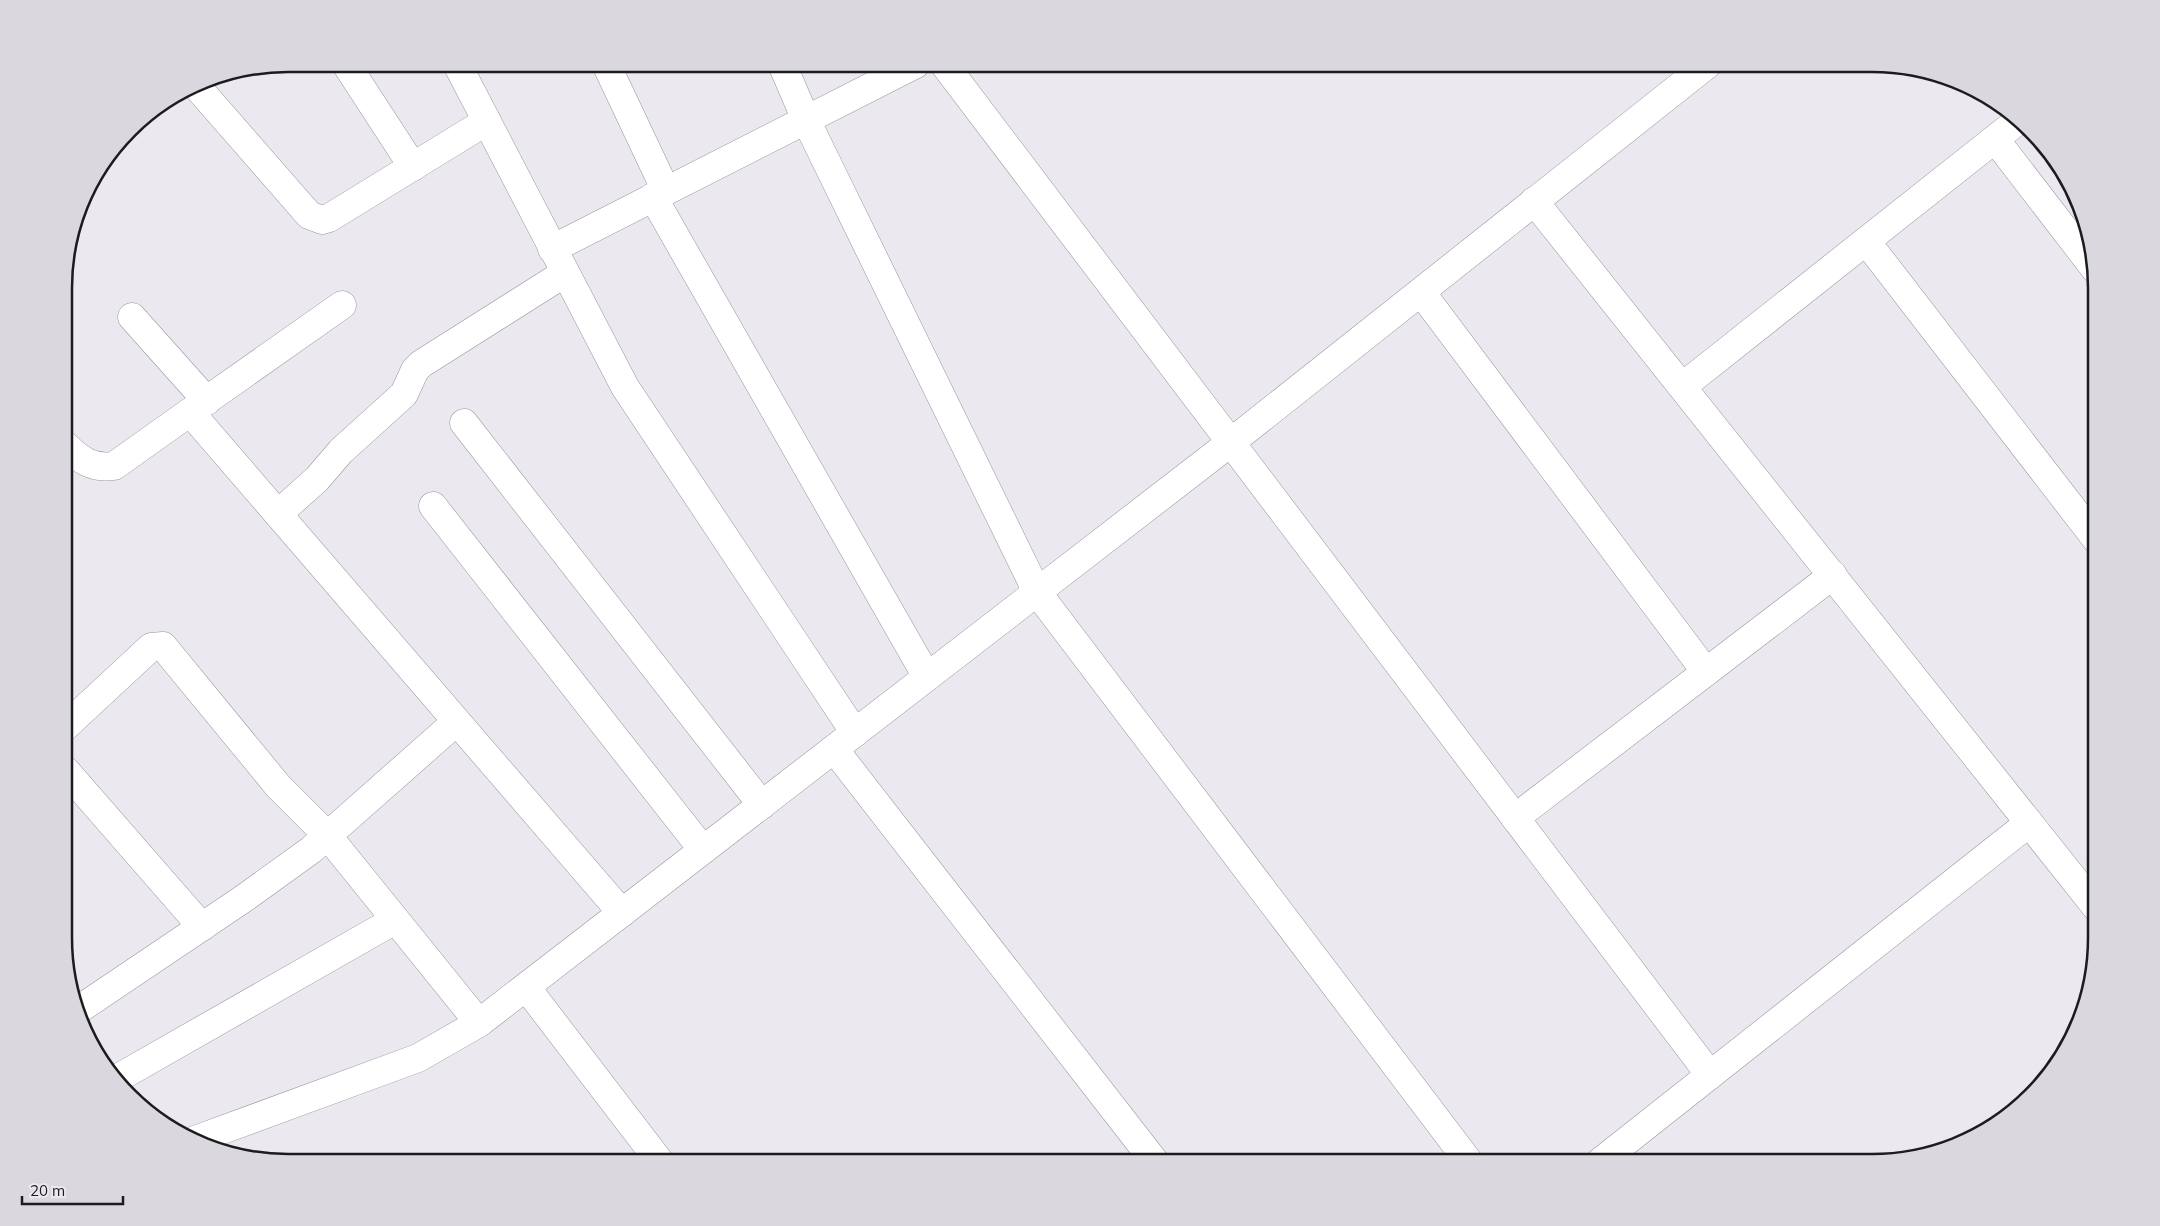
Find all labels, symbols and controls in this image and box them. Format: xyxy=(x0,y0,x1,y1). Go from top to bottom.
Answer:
scale bar xyxy=(22,1174,124,1206)
text: 20 m xyxy=(30,1181,65,1200)

